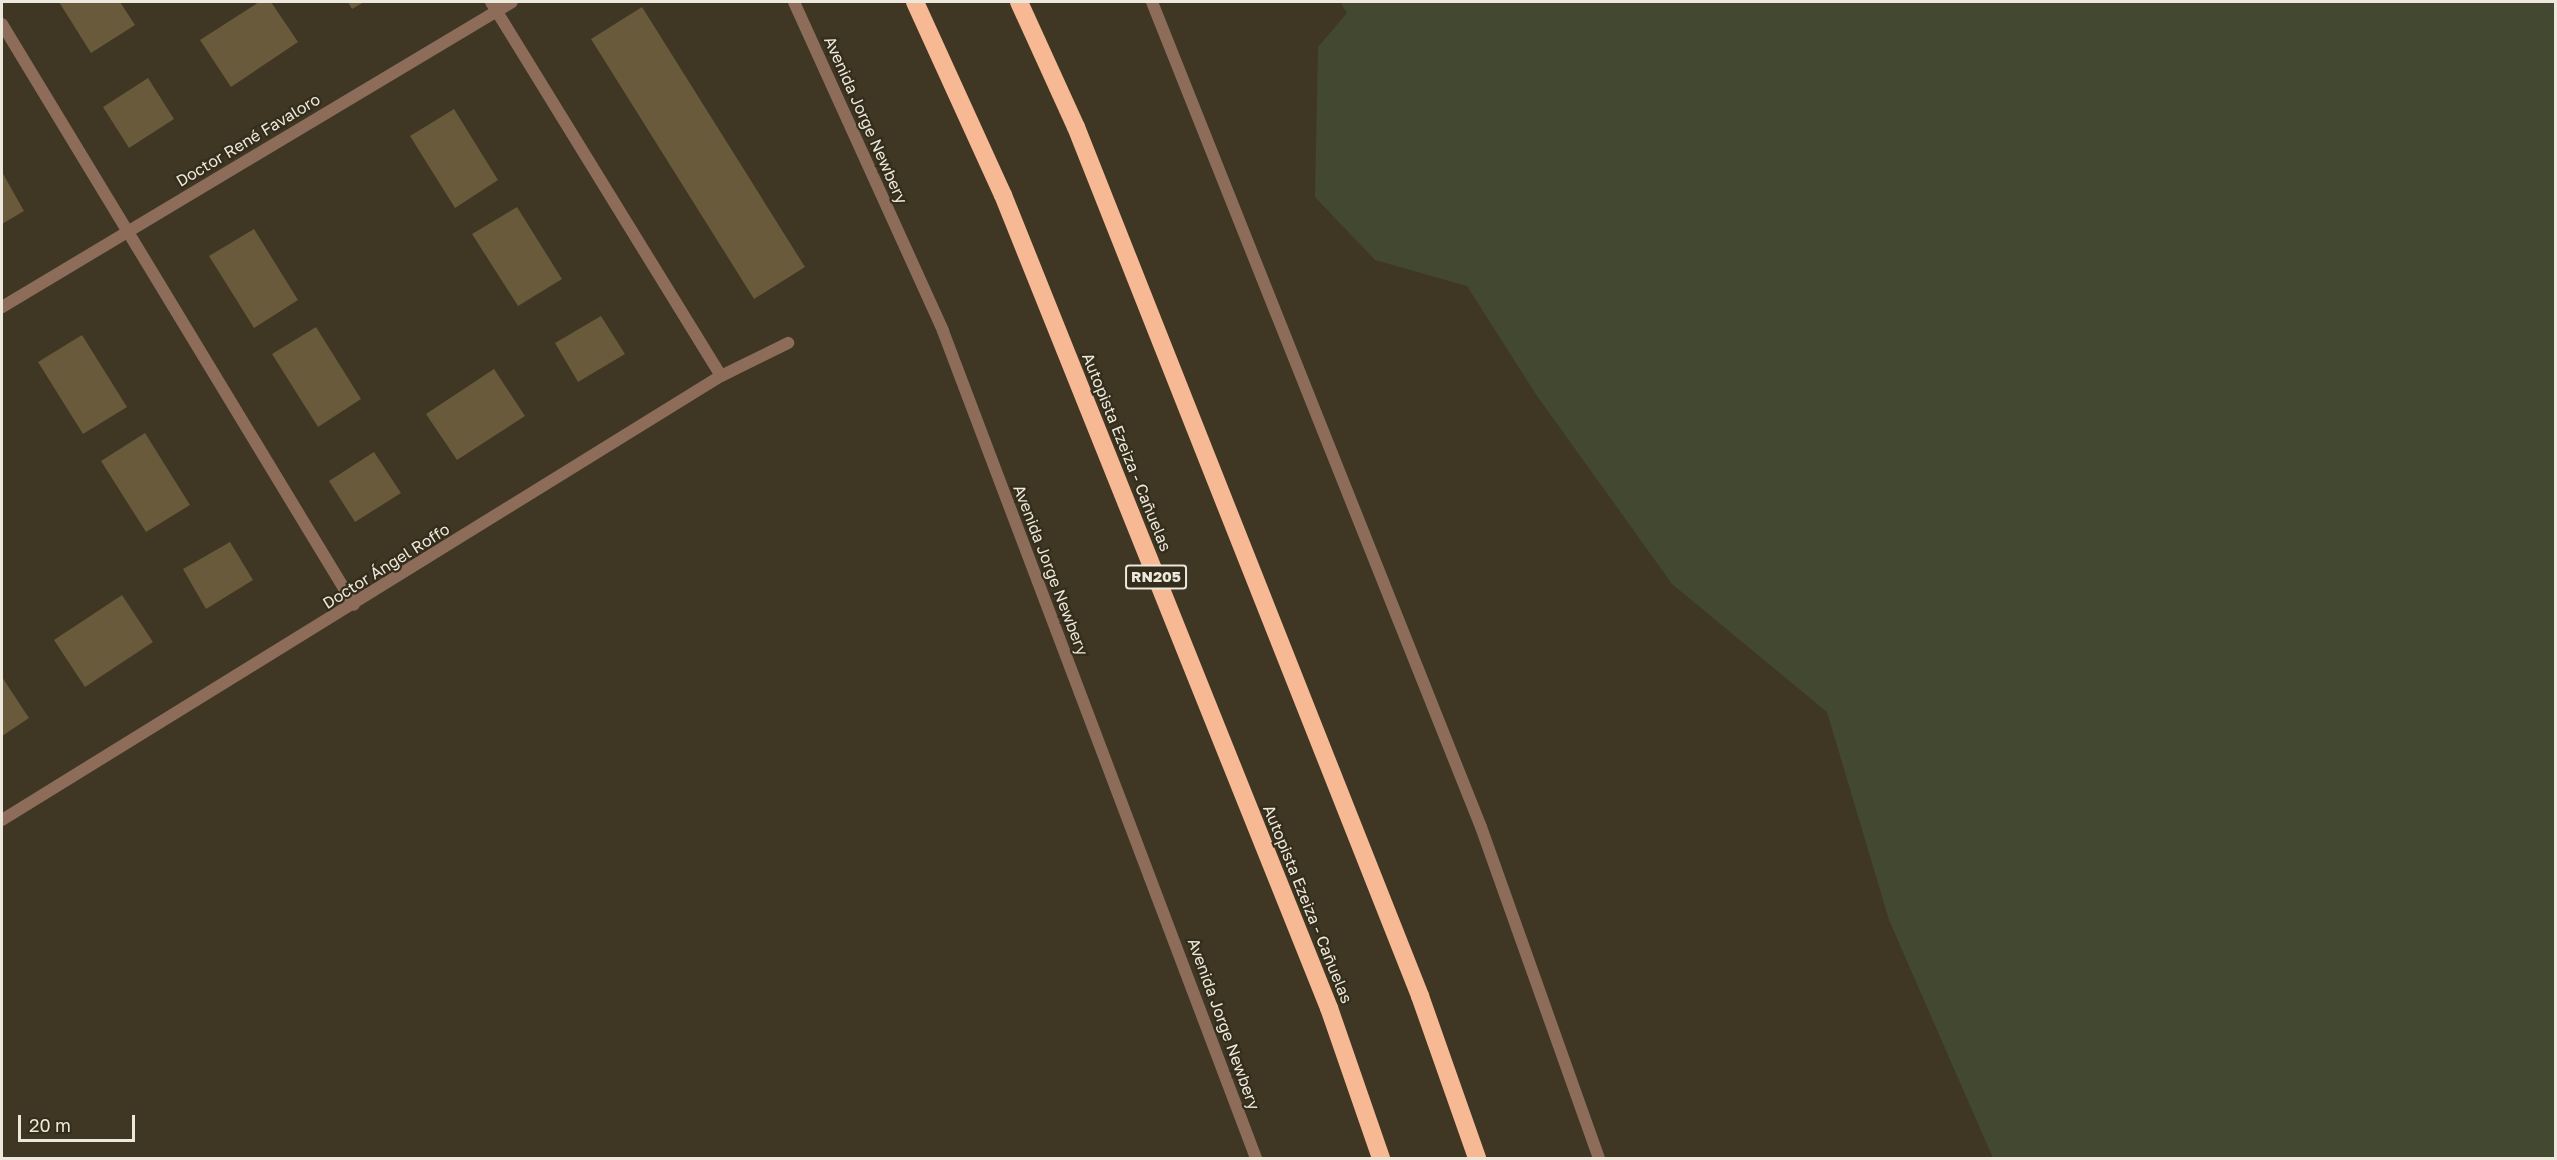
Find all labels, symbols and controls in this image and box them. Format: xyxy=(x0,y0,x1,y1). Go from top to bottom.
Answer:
street label: Avenida Jorge Newbery xyxy=(820,33,912,207)
street label: Doctor René Favaloro xyxy=(173,89,323,191)
street label: Autopista Ezeiza - Cañuelas xyxy=(1078,350,1176,554)
street label: Avenida Jorge Newbery xyxy=(1010,482,1092,658)
street label: Doctor Ángel Roffo xyxy=(319,519,453,613)
road number: RN205 xyxy=(1124,565,1188,589)
street label: Autopista Ezeiza - Cañuelas xyxy=(1259,802,1357,1006)
street label: Avenida Jorge Newbery xyxy=(1184,935,1264,1113)
scale bar xyxy=(21,1103,138,1141)
text: 20 m xyxy=(29,1114,71,1136)

